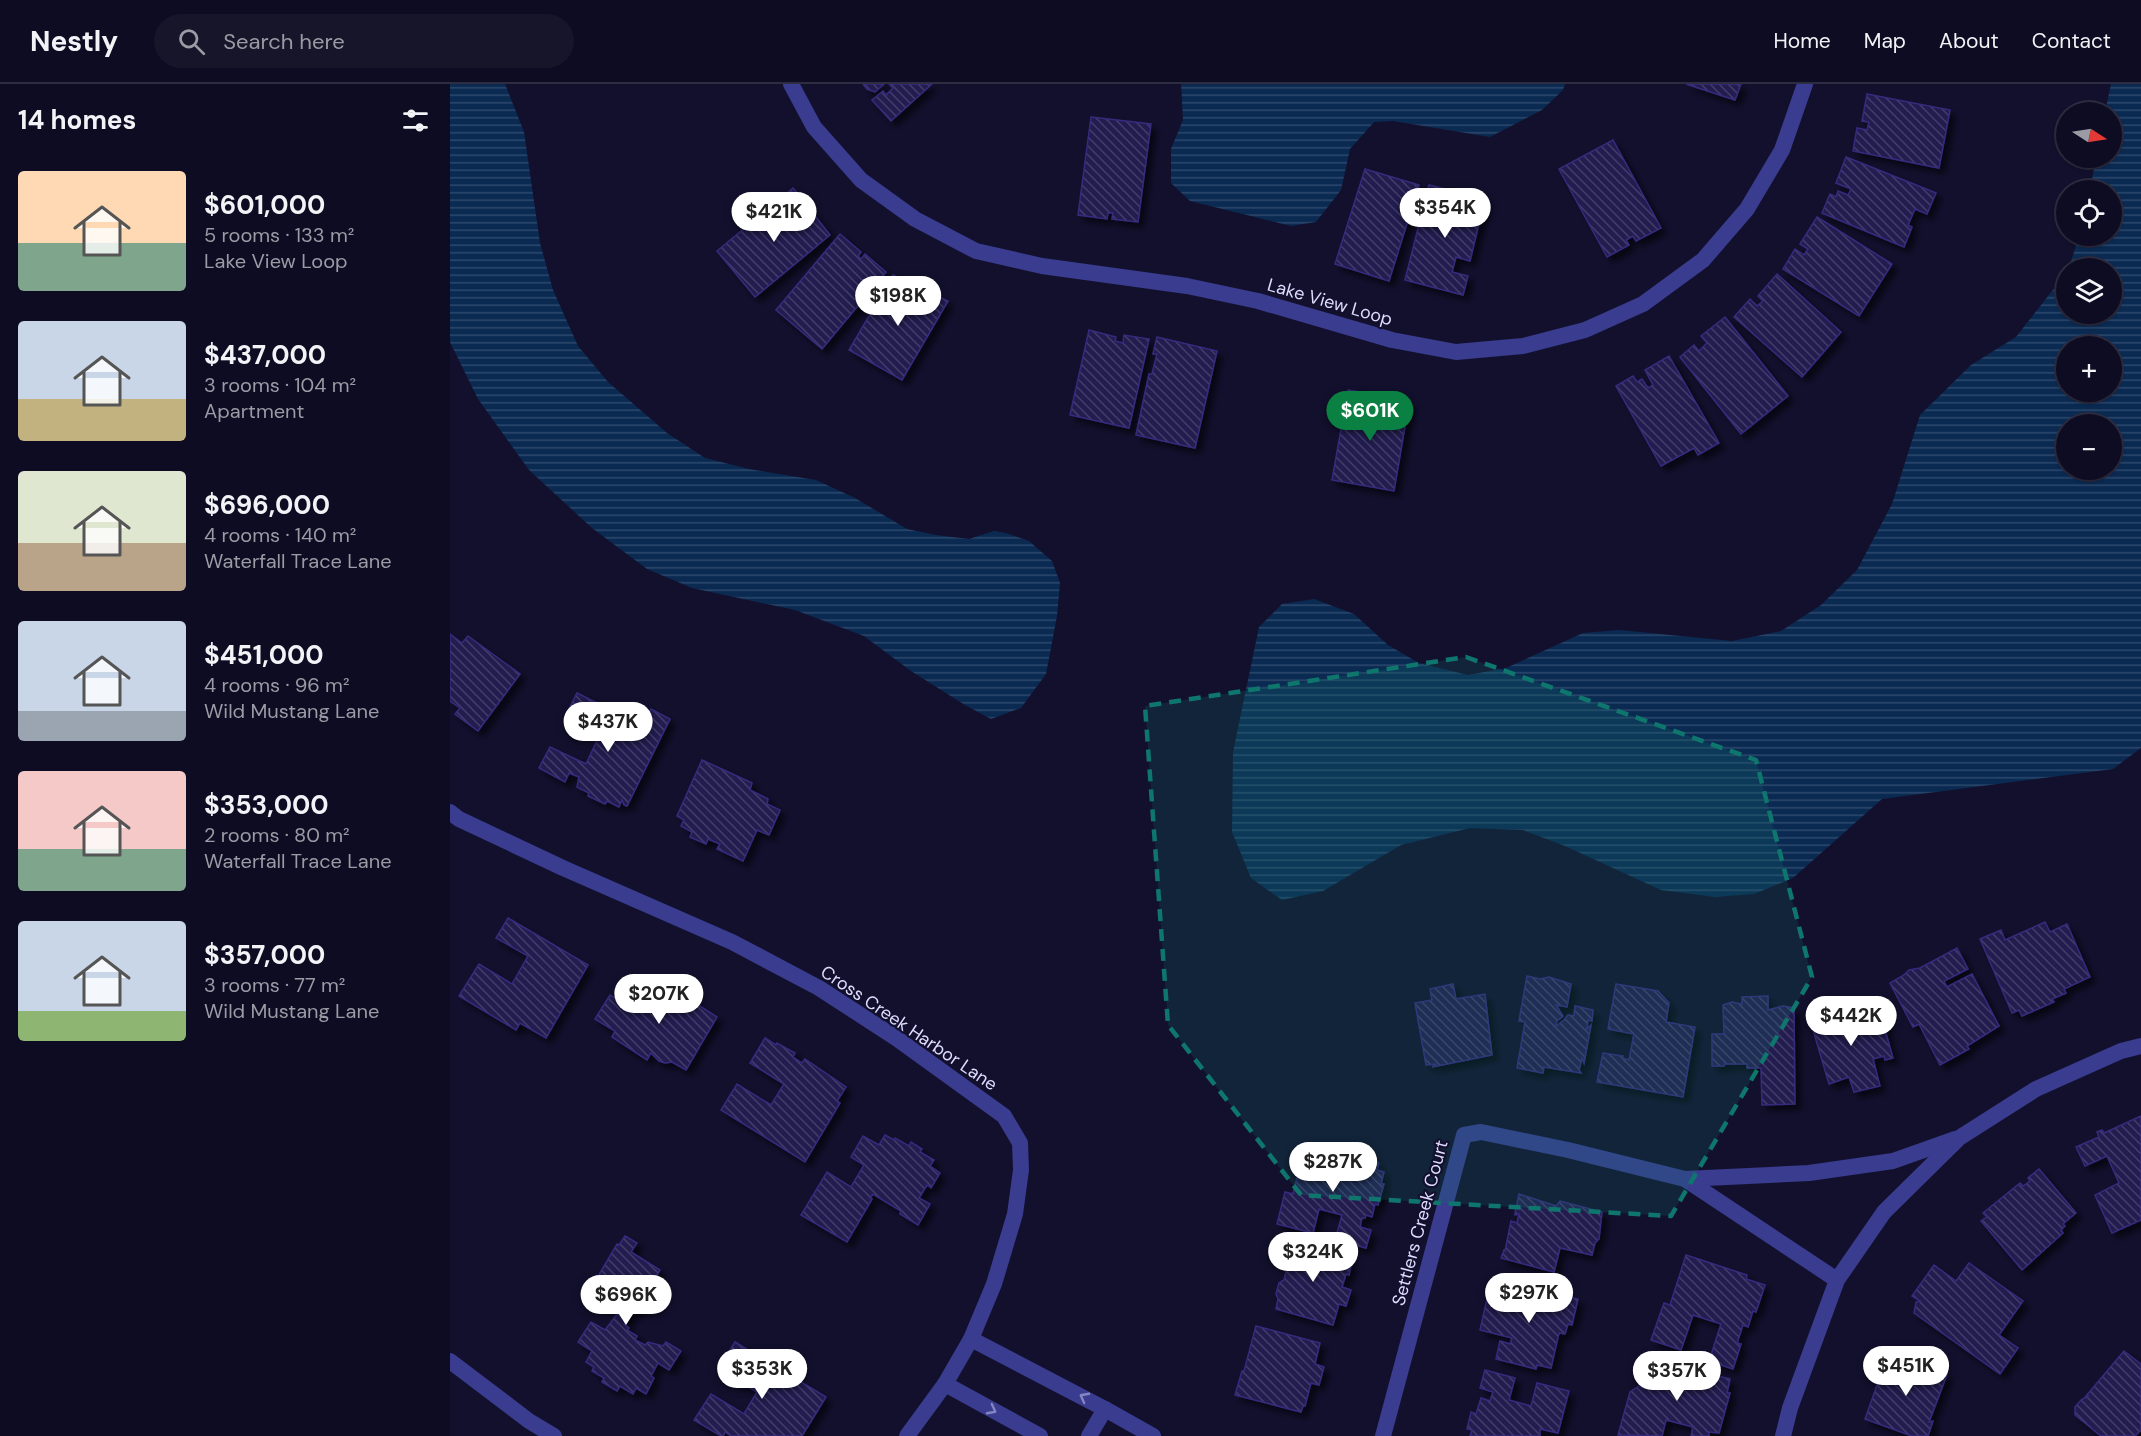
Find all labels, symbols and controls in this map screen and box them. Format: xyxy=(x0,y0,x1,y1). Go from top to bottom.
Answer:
search box xyxy=(154,14,574,68)
text: Nestly xyxy=(30,23,118,60)
icon: search xyxy=(175,25,208,58)
text: Search here xyxy=(223,27,345,56)
text: Home xyxy=(1773,27,1831,55)
text: Map xyxy=(1864,27,1906,55)
text: About xyxy=(1939,27,1999,55)
text: Contact xyxy=(2032,27,2111,55)
north arrow xyxy=(2056,102,2122,168)
map controls xyxy=(2056,102,2122,480)
text: 14 homes xyxy=(18,103,136,137)
icon: filters xyxy=(399,104,432,137)
button: locate xyxy=(2056,180,2122,246)
text: $601,000 xyxy=(204,188,325,222)
pin: $354K xyxy=(1403,188,1487,239)
pin: $421K xyxy=(732,192,816,243)
text: $354K xyxy=(1414,194,1476,220)
icon: home xyxy=(66,195,138,267)
text: $421K xyxy=(746,198,802,224)
text: 5 rooms · 133 m² xyxy=(204,222,354,248)
text: Lake View Loop xyxy=(204,248,348,274)
button: layers xyxy=(2056,258,2122,324)
street label: Lake View Loop xyxy=(1265,273,1395,331)
pin: $198K xyxy=(856,276,940,327)
text: $198K xyxy=(869,282,927,308)
button: + xyxy=(2056,336,2122,402)
text: $437,000 xyxy=(204,338,326,372)
icon: home xyxy=(66,345,138,417)
text: 3 rooms · 104 m² xyxy=(204,372,356,398)
pin: $601K xyxy=(1328,391,1412,442)
text: $601K xyxy=(1340,397,1400,423)
text: Apartment xyxy=(204,398,304,424)
button: − xyxy=(2056,414,2122,480)
text: $696,000 xyxy=(204,488,330,522)
icon: home xyxy=(66,495,138,567)
text: 4 rooms · 140 m² xyxy=(204,522,356,548)
text: Waterfall Trace Lane xyxy=(204,548,392,574)
text: $451,000 xyxy=(204,638,324,672)
icon: home xyxy=(66,645,138,717)
text: 4 rooms · 96 m² xyxy=(204,672,350,698)
text: Wild Mustang Lane xyxy=(204,698,379,724)
pin: $437K xyxy=(566,702,650,753)
text: $437K xyxy=(578,708,638,734)
text: $353,000 xyxy=(204,788,329,822)
icon: home xyxy=(66,795,138,867)
text: 2 rooms · 80 m² xyxy=(204,822,350,848)
text: Waterfall Trace Lane xyxy=(204,848,392,874)
text: $357,000 xyxy=(204,938,325,972)
icon: home xyxy=(66,945,138,1017)
street label: Cross Creek Harbor Lane xyxy=(816,960,1002,1096)
text: 3 rooms · 77 m² xyxy=(204,972,345,998)
pin: $207K xyxy=(617,974,701,1025)
text: $207K xyxy=(628,980,690,1006)
pin: $442K xyxy=(1809,996,1893,1047)
text: Wild Mustang Lane xyxy=(204,998,379,1024)
text: $442K xyxy=(1820,1002,1882,1028)
street label: Settlers Creek Court xyxy=(1386,1138,1454,1308)
pin: $287K xyxy=(1291,1142,1375,1193)
text: $287K xyxy=(1303,1148,1363,1174)
pin: $324K xyxy=(1271,1232,1355,1283)
text: $324K xyxy=(1282,1238,1344,1264)
pin: $297K xyxy=(1487,1273,1571,1324)
pin: $696K xyxy=(584,1275,668,1326)
text: $297K xyxy=(1499,1279,1559,1305)
text: $696K xyxy=(595,1281,657,1307)
pin: $451K xyxy=(1864,1346,1948,1397)
pin: $353K xyxy=(720,1349,804,1400)
pin: $357K xyxy=(1635,1351,1719,1402)
text: $451K xyxy=(1877,1352,1935,1378)
text: $353K xyxy=(731,1355,793,1381)
text: $357K xyxy=(1647,1357,1707,1383)
one-way arrow xyxy=(1079,1393,1090,1405)
one-way arrow xyxy=(986,1403,997,1414)

